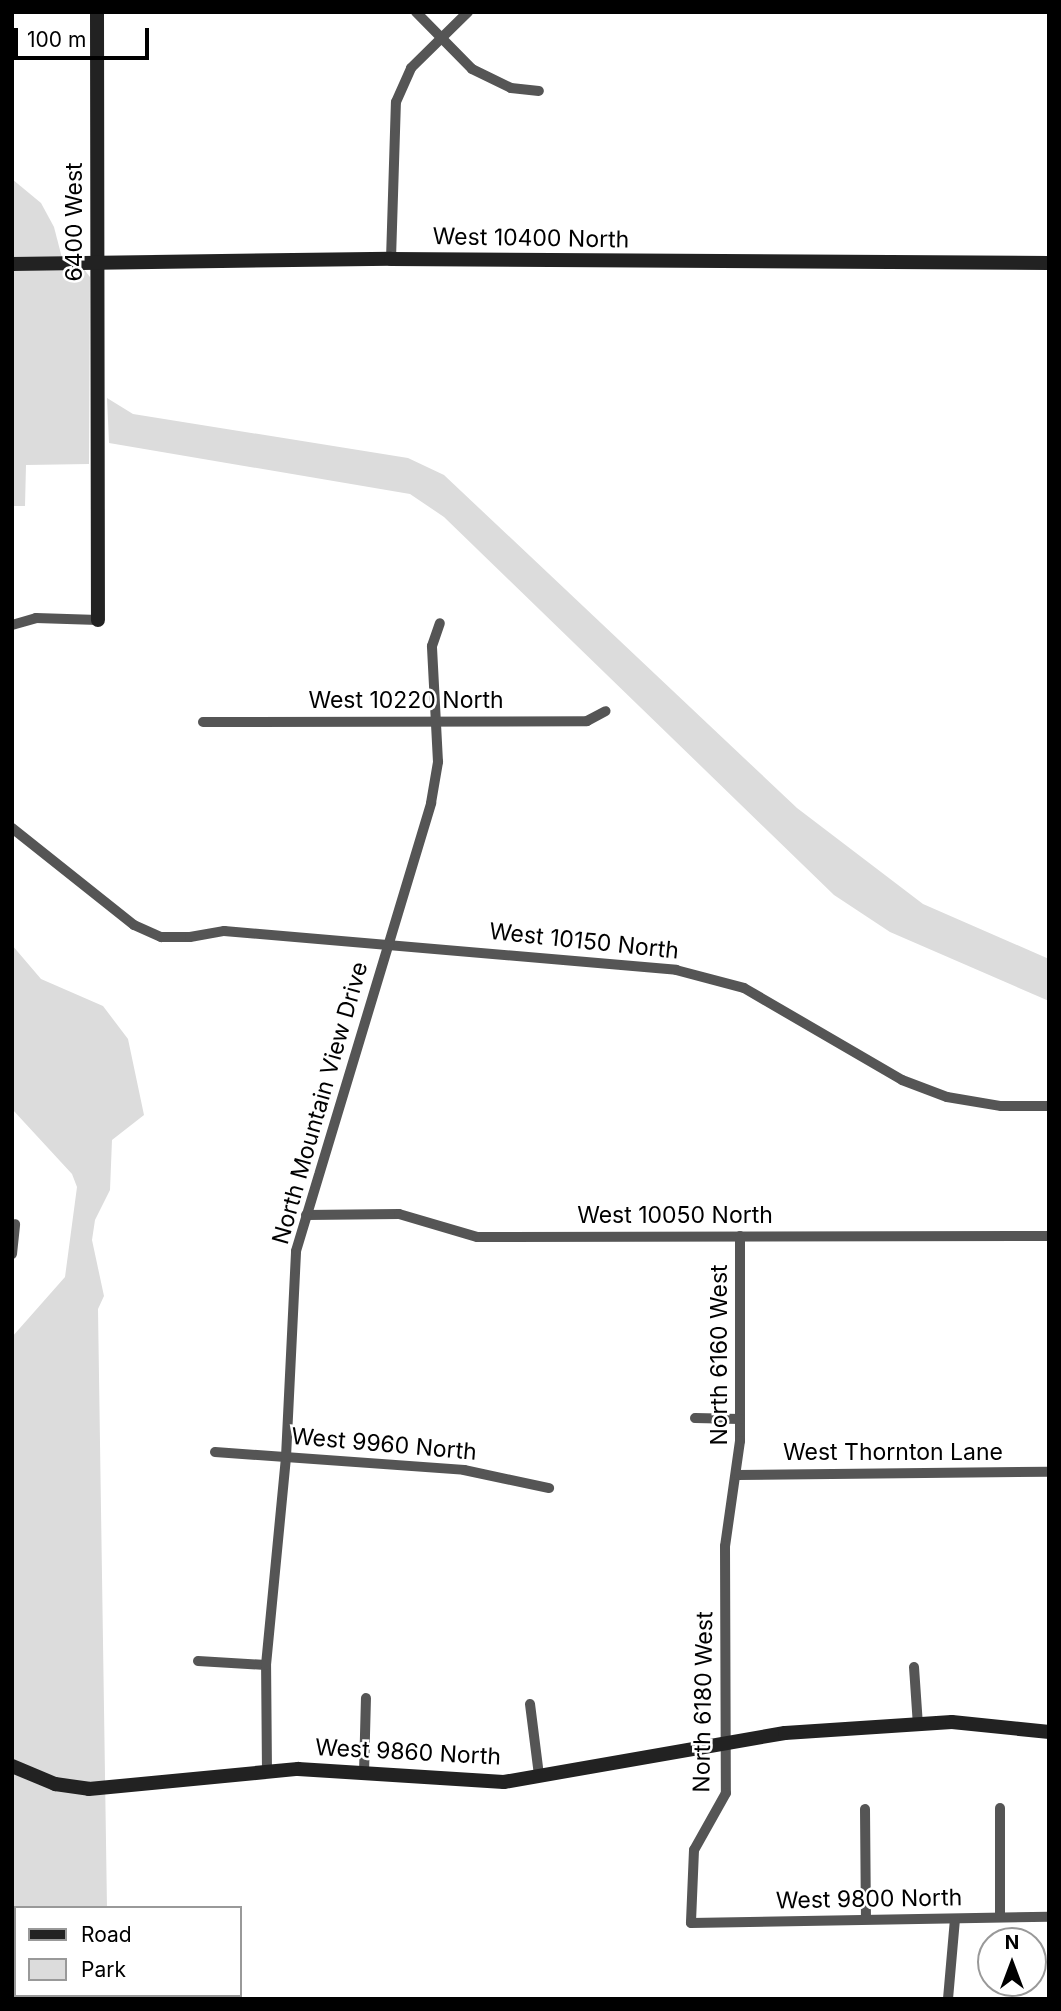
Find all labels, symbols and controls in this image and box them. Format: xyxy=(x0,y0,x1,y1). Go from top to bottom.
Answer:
scale bar xyxy=(18,14,152,58)
text: 100 m xyxy=(27,27,86,52)
street label: 6400 West xyxy=(60,162,88,282)
street label: West 10400 North xyxy=(433,222,629,254)
street label: West 10220 North xyxy=(308,686,504,714)
street label: West 10150 North xyxy=(488,917,680,965)
street label: North Mountain View Drive xyxy=(266,959,374,1247)
street label: West 10050 North xyxy=(577,1201,773,1229)
street label: North 6160 West xyxy=(705,1264,733,1446)
street label: West 9960 North xyxy=(290,1422,478,1466)
street label: West Thornton Lane xyxy=(783,1438,1003,1466)
street label: North 6180 West xyxy=(688,1611,718,1793)
street label: West 9860 North xyxy=(314,1733,502,1771)
street label: West 9800 North xyxy=(776,1884,962,1914)
legend xyxy=(14,1906,242,1997)
text: Road xyxy=(81,1922,132,1947)
north arrow xyxy=(977,1927,1047,1997)
text: N xyxy=(1005,1931,1019,1954)
text: Park xyxy=(81,1957,126,1982)

